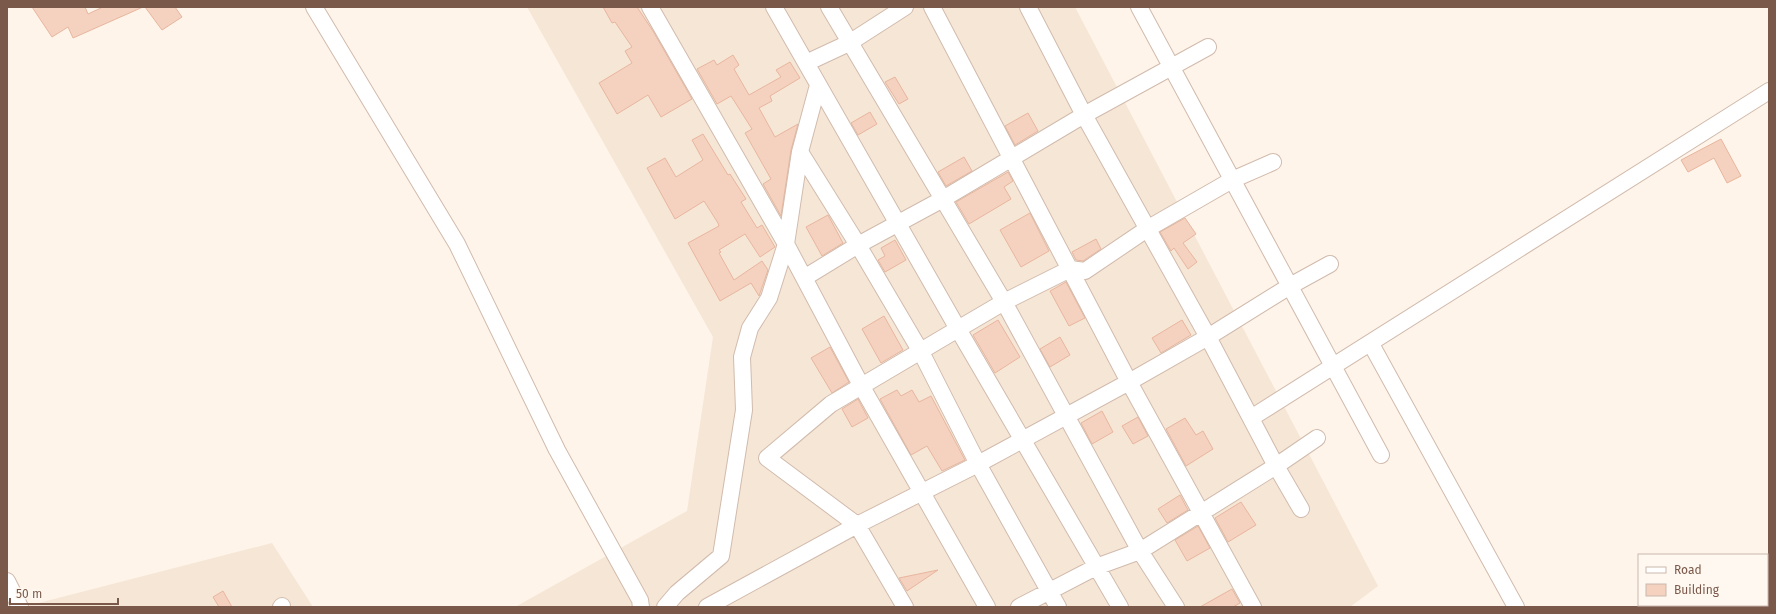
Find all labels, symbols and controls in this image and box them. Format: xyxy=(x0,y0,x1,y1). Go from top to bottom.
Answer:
legend xyxy=(1638,554,1768,606)
text: Road xyxy=(1674,563,1702,577)
scale bar xyxy=(10,580,118,606)
text: Building xyxy=(1674,583,1720,597)
text: 50 m xyxy=(16,587,42,601)

